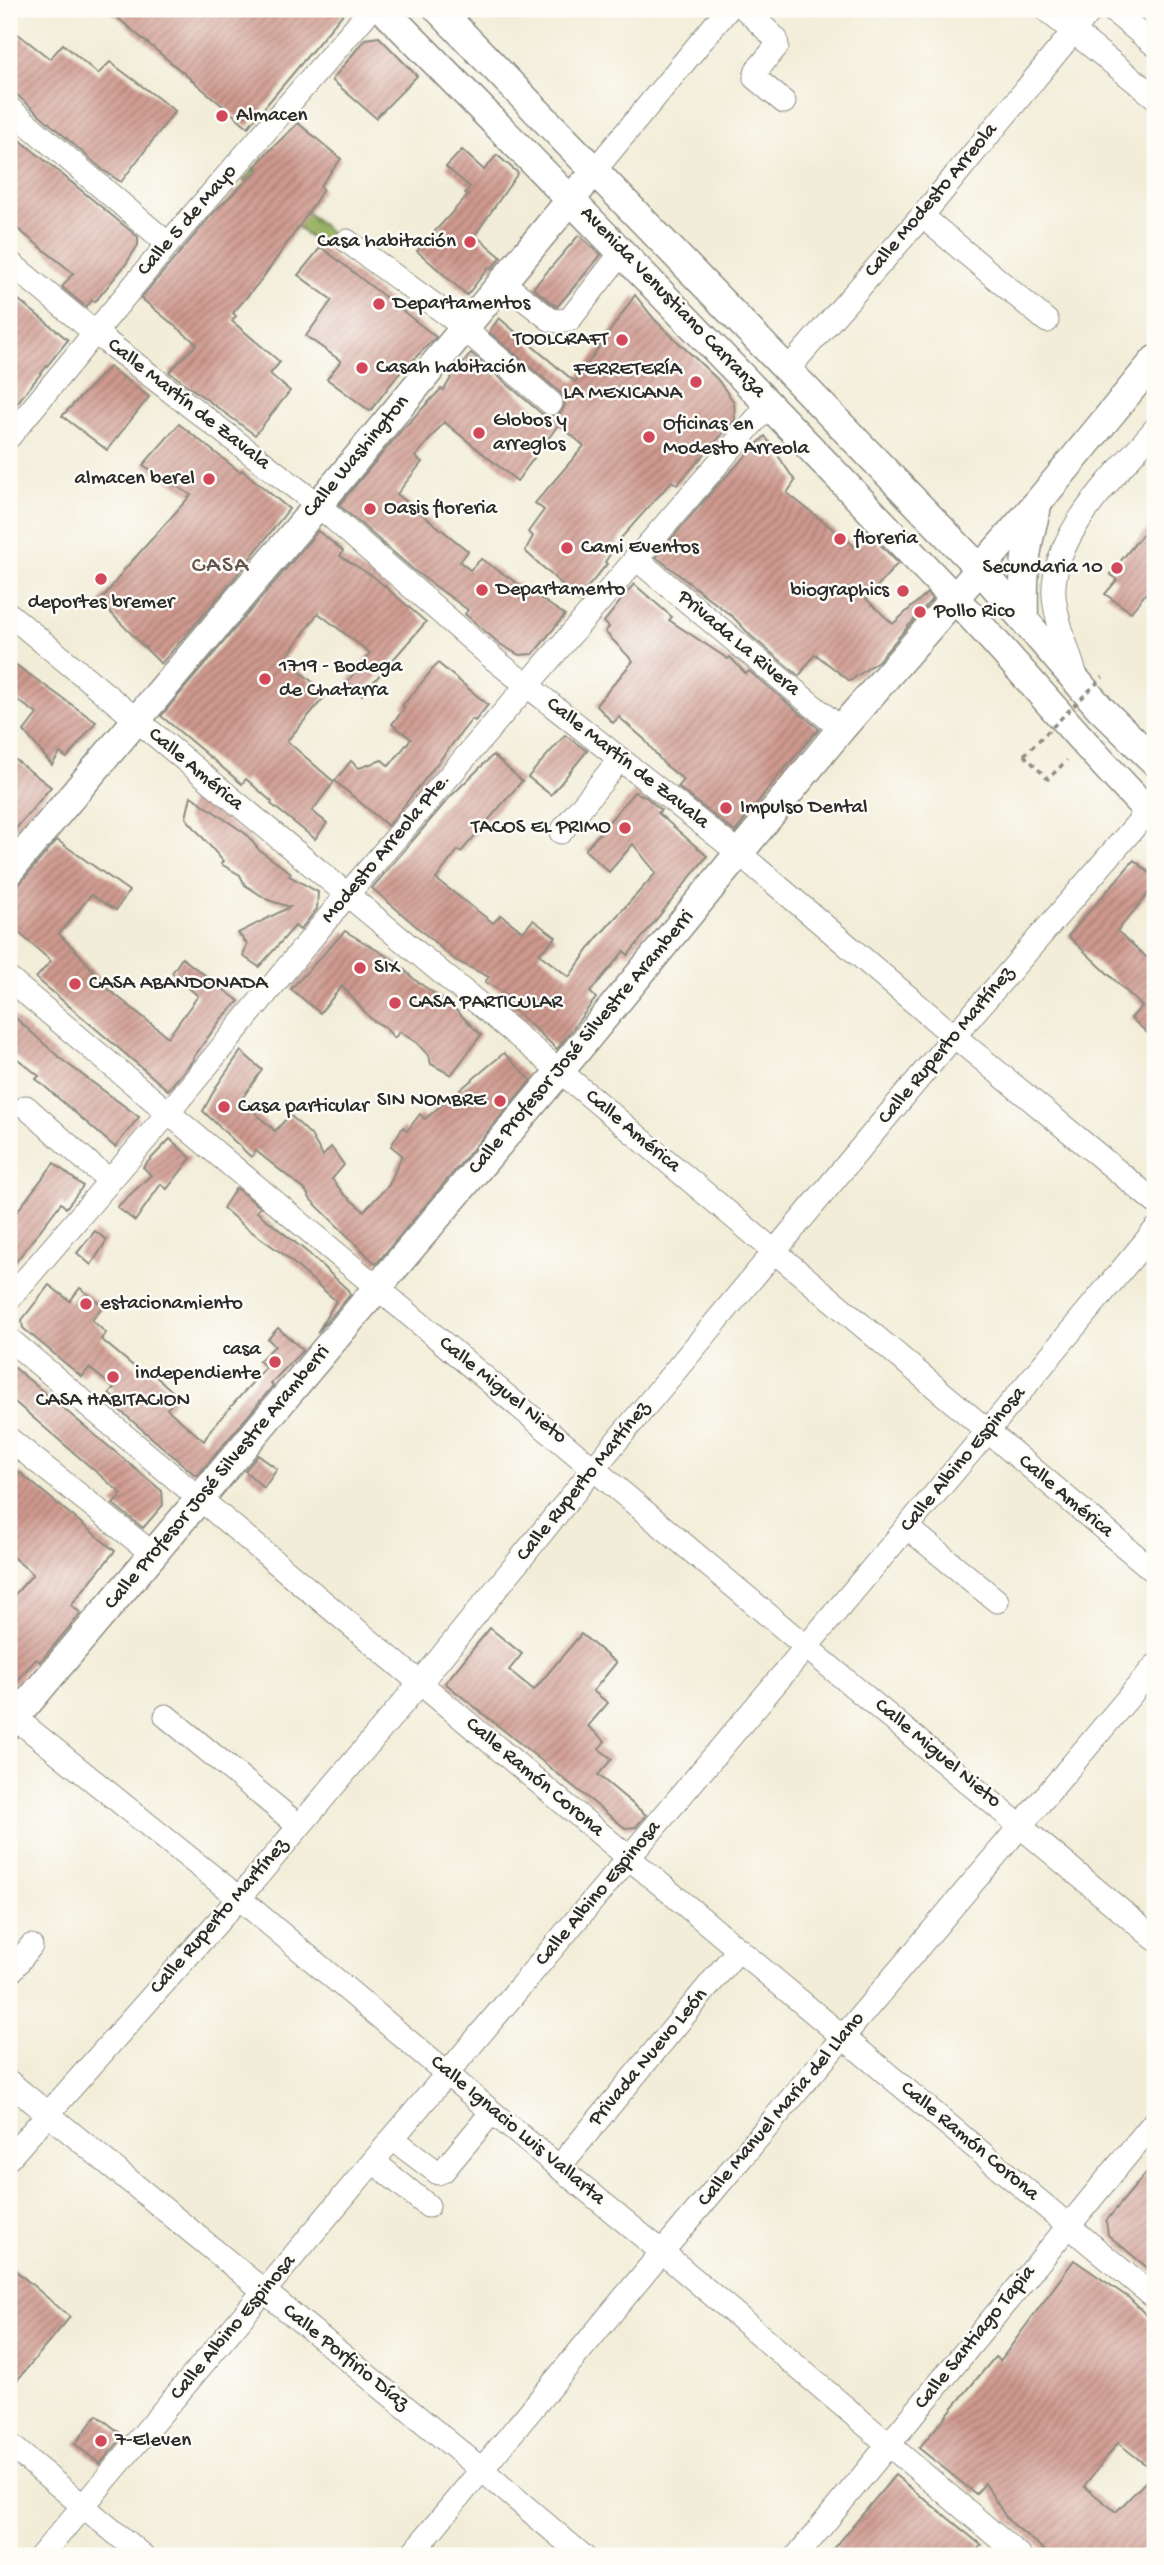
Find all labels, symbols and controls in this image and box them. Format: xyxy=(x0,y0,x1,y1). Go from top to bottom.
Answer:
place label: Almacen xyxy=(236,104,308,129)
marker: Almacen xyxy=(214,108,230,124)
street label: Calle Modesto Arreola xyxy=(860,118,1005,283)
street label: Calle 5 de Mayo xyxy=(133,160,243,282)
street label: Avenida Venustiano Carranza xyxy=(574,202,771,405)
place label: Casa habitación xyxy=(317,230,456,255)
marker: Casa habitación xyxy=(462,234,478,250)
place label: Departamentos xyxy=(391,292,531,317)
marker: Departamentos xyxy=(371,296,387,312)
place label: TOOLCRAFT xyxy=(512,328,609,353)
marker: TOOLCRAFT xyxy=(614,332,630,348)
street label: Calle Martín de Zavala xyxy=(101,333,276,477)
place label: Casah habitación xyxy=(376,356,526,381)
place label: FERRETERÍA LA MEXICANA xyxy=(563,358,684,407)
marker: Casah habitación xyxy=(354,360,370,376)
marker: FERRETERÍA LA MEXICANA xyxy=(688,374,704,390)
street label: Calle Washington xyxy=(298,391,416,523)
place label: Globos y arreglos xyxy=(493,409,567,458)
place label: Oficinas en Modesto Arreola xyxy=(663,413,810,462)
marker: Globos y arreglos xyxy=(471,425,487,441)
marker: Oficinas en Modesto Arreola xyxy=(641,429,657,445)
place label: almacen berel xyxy=(74,467,195,492)
marker: almacen berel xyxy=(201,471,217,487)
place label: Oasis floreria xyxy=(384,497,498,522)
marker: Oasis floreria xyxy=(362,501,378,517)
place label: floreria xyxy=(853,527,919,552)
marker: floreria xyxy=(832,531,848,547)
place label: Cami Eventos xyxy=(581,536,700,561)
marker: Cami Eventos xyxy=(559,540,575,556)
district label: CASA xyxy=(192,553,250,580)
place label: Secundaria 10 xyxy=(982,556,1103,581)
marker: Secundaria 10 xyxy=(1109,560,1125,576)
marker: deportes bremer xyxy=(93,571,109,587)
place label: Departamento xyxy=(494,578,625,603)
place label: biographics xyxy=(790,579,890,604)
marker: Departamento xyxy=(474,582,490,598)
marker: biographics xyxy=(895,583,911,599)
street label: Privada La Rivera xyxy=(671,585,805,703)
place label: deportes bremer xyxy=(28,591,176,616)
place label: Pollo Rico xyxy=(933,600,1015,625)
marker: Pollo Rico xyxy=(912,604,928,620)
place label: 1719 - Bodega de Chatarra xyxy=(278,655,404,704)
marker: 1719 - Bodega de Chatarra xyxy=(257,671,273,687)
street label: Calle Martín de Zavala xyxy=(540,692,715,836)
street label: Calle América xyxy=(142,723,249,818)
street label: Modesto Arreola Pte. xyxy=(317,769,457,929)
place label: Impulso Dental xyxy=(740,796,868,821)
marker: Impulso Dental xyxy=(718,800,734,816)
place label: TACOS EL PRIMO xyxy=(470,816,611,841)
marker: TACOS EL PRIMO xyxy=(617,820,633,836)
street label: Calle Profesor José Silvestre Aramberri xyxy=(464,905,700,1181)
place label: SIX xyxy=(374,956,401,981)
marker: SIX xyxy=(352,960,368,976)
street label: Calle Ruperto Martínez xyxy=(874,961,1021,1130)
place label: CASA ABANDONADA xyxy=(89,972,269,997)
marker: CASA ABANDONADA xyxy=(67,976,83,992)
place label: CASA PARTICULAR xyxy=(409,991,564,1016)
marker: CASA PARTICULAR xyxy=(387,995,403,1011)
street label: Calle América xyxy=(579,1085,686,1180)
place label: SIN NOMBRE xyxy=(377,1089,487,1114)
marker: SIN NOMBRE xyxy=(492,1093,508,1109)
place label: Casa particular xyxy=(238,1095,370,1120)
marker: Casa particular xyxy=(216,1099,232,1115)
place label: estacionamiento xyxy=(100,1292,243,1317)
marker: estacionamiento xyxy=(78,1296,94,1312)
street label: Calle Miguel Nieto xyxy=(433,1332,571,1450)
place label: casa independiente xyxy=(135,1338,262,1387)
street label: Calle Profesor José Silvestre Aramberri xyxy=(100,1340,336,1616)
marker: casa independiente xyxy=(267,1354,283,1370)
marker: CASA HABITACION xyxy=(105,1369,121,1385)
street label: Calle Albino Espinosa xyxy=(896,1381,1033,1538)
place label: CASA HABITACION xyxy=(36,1389,190,1414)
street label: Calle Ruperto Martínez xyxy=(512,1396,657,1567)
street label: Calle América xyxy=(1012,1450,1119,1545)
street label: Calle Miguel Nieto xyxy=(868,1694,1006,1814)
street label: Calle Ramón Corona xyxy=(459,1713,610,1844)
street label: Calle Albino Espinosa xyxy=(531,1815,668,1972)
street label: Calle Ruperto Martínez xyxy=(145,1833,295,2000)
street label: Privada Nuevo León xyxy=(583,1984,714,2133)
street label: Calle Manuel Maria del Llano xyxy=(693,2007,871,2213)
street label: Calle Ignacio Luis Vallarta xyxy=(424,2050,611,2212)
street label: Calle Ramón Corona xyxy=(894,2077,1045,2208)
street label: Calle Albino Espinosa xyxy=(166,2249,303,2406)
street label: Calle Santiago Tapia xyxy=(910,2260,1043,2415)
street label: Calle Porfirio Díaz xyxy=(277,2299,414,2417)
place label: 7-Eleven xyxy=(114,2429,191,2454)
marker: 7-Eleven xyxy=(93,2433,109,2449)

